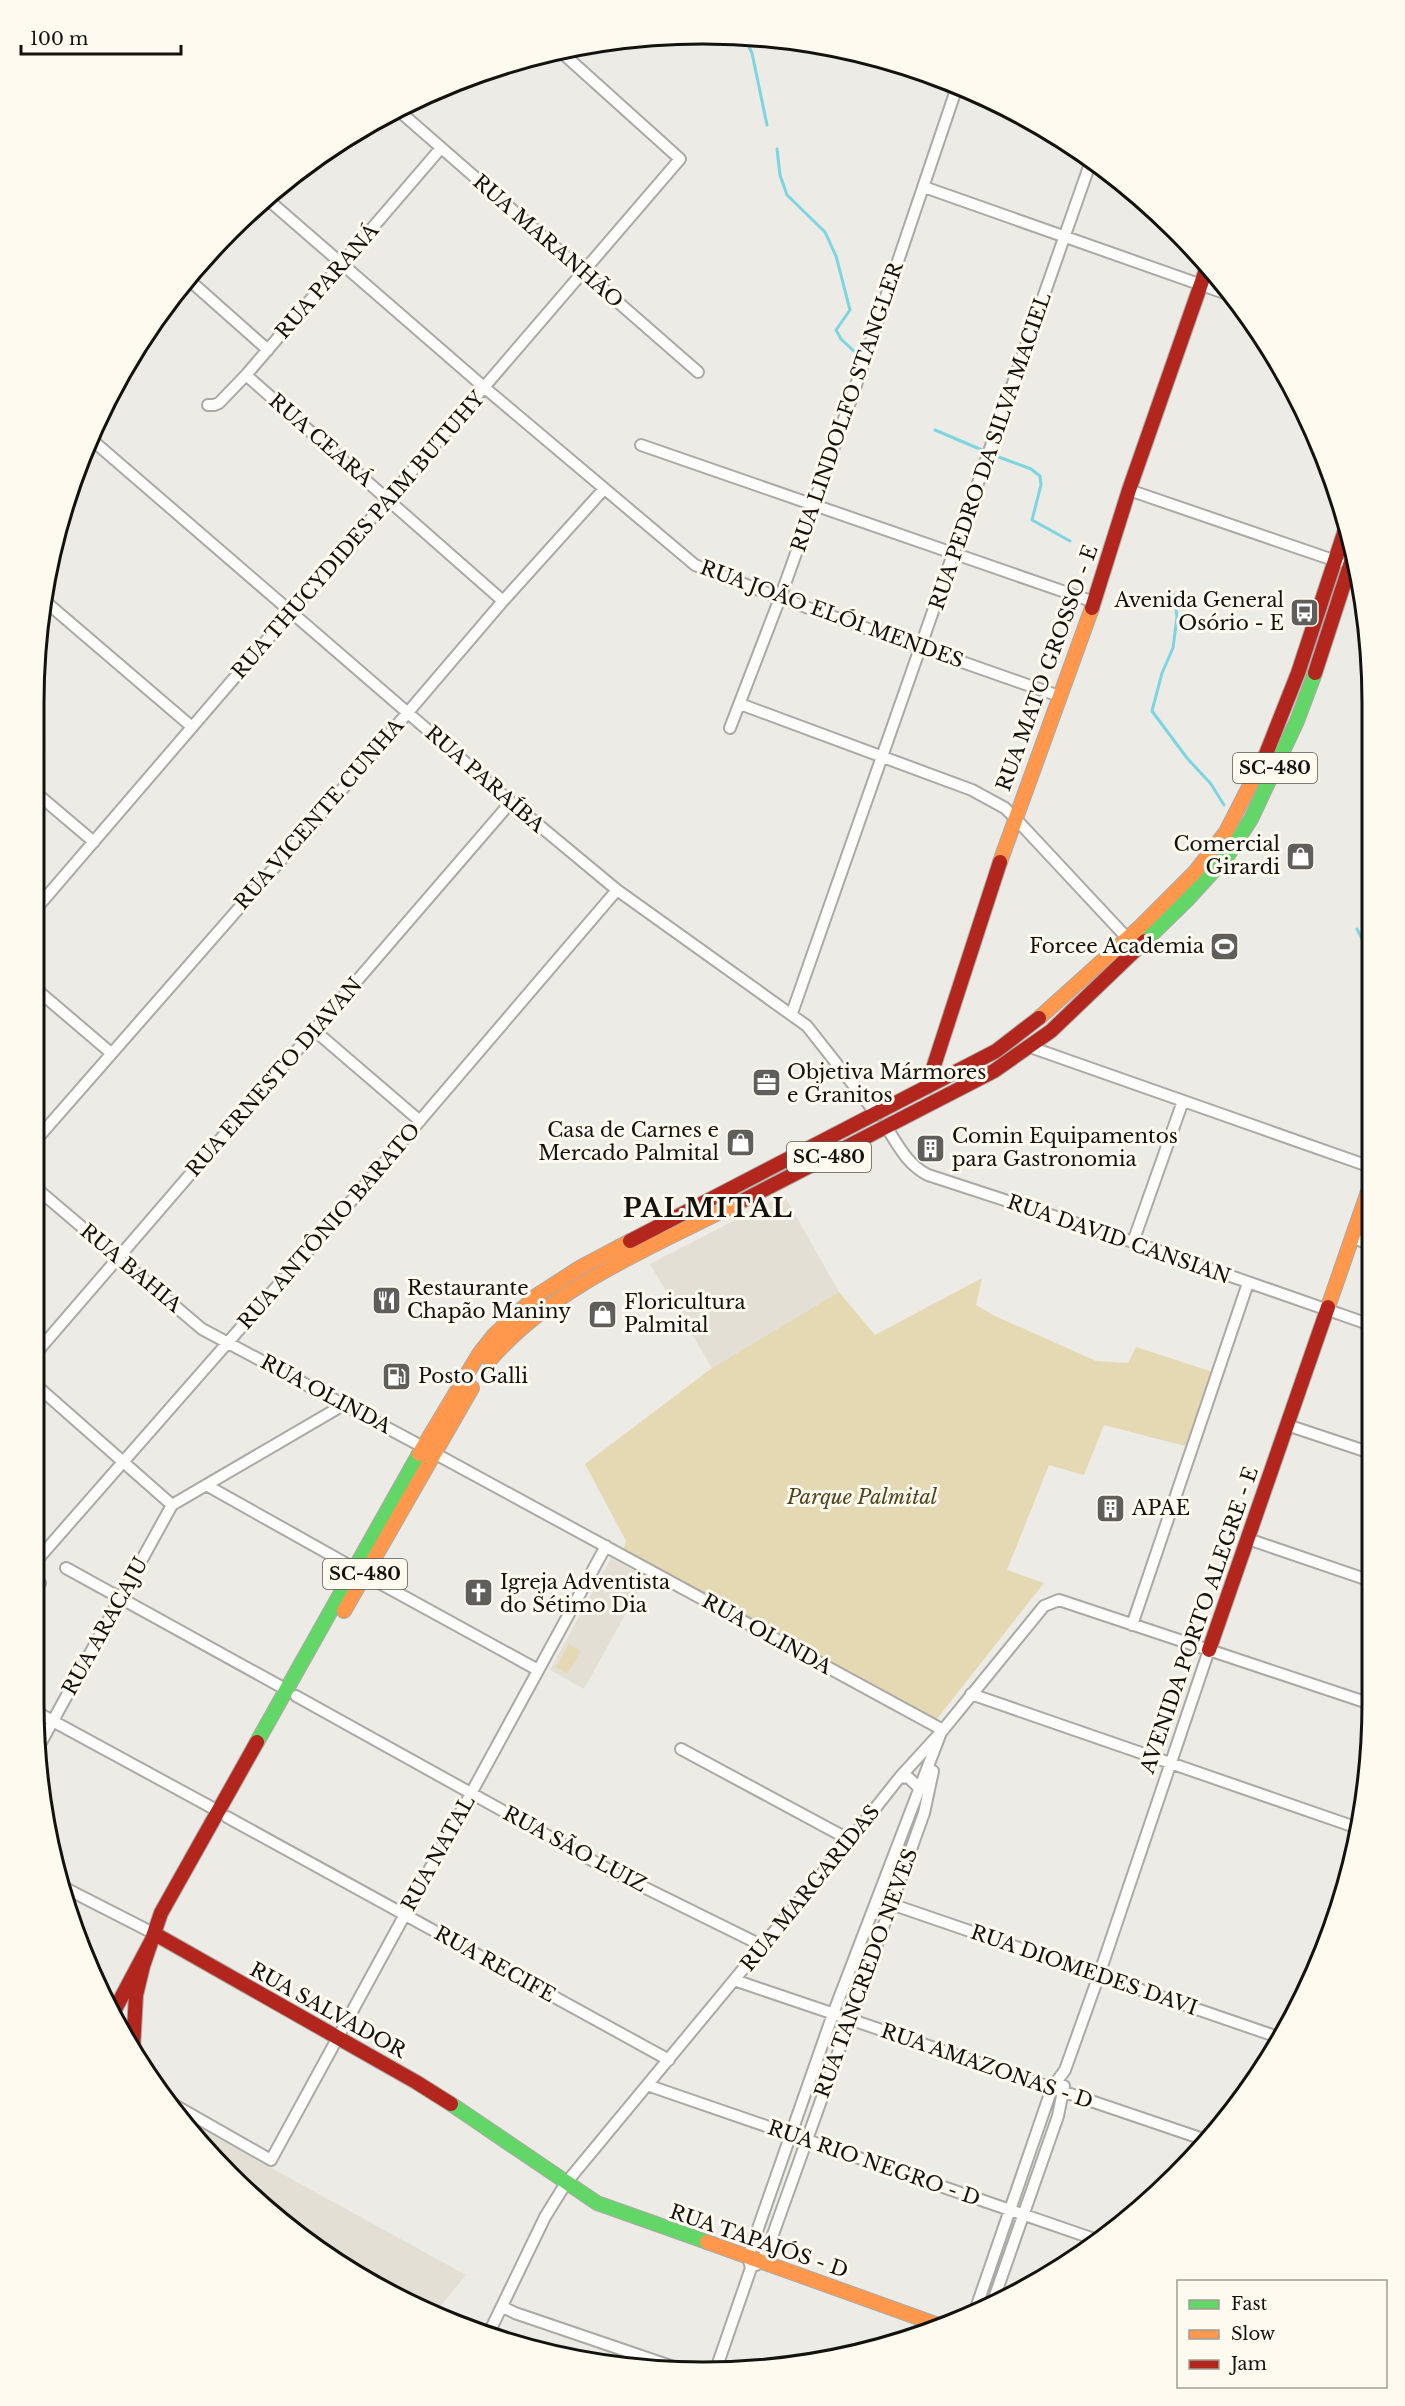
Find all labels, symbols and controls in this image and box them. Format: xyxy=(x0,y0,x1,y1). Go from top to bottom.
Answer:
scale bar xyxy=(21,18,182,56)
text: 100 m xyxy=(30,28,88,50)
street label: RUA MARANHÃO xyxy=(468,169,629,313)
street label: RUA PARANÁ xyxy=(270,217,384,343)
street label: RUA LINDOLFO STANGLER xyxy=(786,258,908,555)
street label: RUA PEDRO DA SILVA MACIEL xyxy=(924,289,1056,613)
street label: RUA THUCYDIDES PAIM BUTUHY xyxy=(227,386,490,684)
street label: RUA CEARÁ xyxy=(264,388,379,492)
street label: RUA MATO GROSSO - E xyxy=(991,542,1103,794)
street label: RUA JOÃO ELÓI MENDES xyxy=(697,554,967,673)
place label: Avenida General Osório - E xyxy=(1114,588,1284,635)
bus stop icon: Avenida General Osório - E xyxy=(1289,596,1321,628)
street label: RUA VICENTE CUNHA xyxy=(230,713,409,914)
street label: RUA PARAÍBA xyxy=(420,720,551,838)
road number: SC-480 xyxy=(1233,753,1317,783)
place label: Comercial Girardi xyxy=(1174,832,1280,879)
shop icon: Comercial Girardi xyxy=(1285,840,1317,872)
sports icon: Forcee Academia xyxy=(1209,930,1241,962)
place label: Forcee Academia xyxy=(1029,934,1205,958)
street label: RUA ERNESTO DIAVAN xyxy=(181,973,367,1181)
place label: Objetiva Mármores e Granitos xyxy=(787,1060,986,1107)
office icon: Objetiva Mármores e Granitos xyxy=(750,1067,782,1099)
street label: RUA ANTÔNIO BARATO xyxy=(232,1117,425,1334)
place label: Casa de Carnes e Mercado Palmital xyxy=(538,1118,719,1165)
place label: Comin Equipamentos para Gastronomia xyxy=(952,1124,1178,1171)
shop icon: Casa de Carnes e Mercado Palmital xyxy=(724,1126,756,1158)
building icon: Comin Equipamentos para Gastronomia xyxy=(915,1132,947,1164)
road number: SC-480 xyxy=(787,1142,871,1172)
street label: RUA DAVID CANSIAN xyxy=(1004,1189,1234,1289)
district label: PALMITAL xyxy=(623,1192,793,1224)
street label: RUA BAHIA xyxy=(75,1219,187,1318)
place label: Restaurante Chapão Maniny xyxy=(407,1276,571,1323)
restaurant icon: Restaurante Chapão Maniny xyxy=(370,1284,402,1316)
place label: Floricultura Palmital xyxy=(624,1290,746,1337)
shop icon: Floricultura Palmital xyxy=(587,1298,619,1330)
street label: RUA OLINDA xyxy=(257,1350,396,1439)
fuel station icon: Posto Galli xyxy=(381,1360,413,1392)
place label: Posto Galli xyxy=(418,1364,528,1388)
street label: AVENIDA PORTO ALEGRE - E xyxy=(1135,1463,1263,1777)
park label: Parque Palmital xyxy=(786,1485,938,1509)
building icon: APAE xyxy=(1095,1492,1127,1524)
place label: APAE xyxy=(1131,1496,1190,1520)
street label: RUA ARACAJU xyxy=(57,1553,153,1699)
road number: SC-480 xyxy=(323,1559,407,1589)
place label: Igreja Adventista do Sétimo Dia xyxy=(500,1570,671,1617)
church icon: Igreja Adventista do Sétimo Dia xyxy=(463,1577,495,1609)
street label: RUA OLINDA xyxy=(698,1589,836,1680)
street label: RUA NATAL xyxy=(396,1791,480,1915)
street label: RUA SÃO LUIZ xyxy=(499,1800,651,1897)
street label: RUA MARGARIDAS xyxy=(736,1800,884,1976)
street label: RUA TANCREDO NEVES xyxy=(810,1845,922,2101)
street label: RUA DIOMEDES DAVI xyxy=(968,1920,1200,2020)
street label: RUA RECIFE xyxy=(430,1921,560,2007)
street label: RUA SALVADOR xyxy=(246,1957,411,2063)
street label: RUA AMAZONAS - D xyxy=(878,2018,1096,2114)
street label: RUA RIO NEGRO - D xyxy=(765,2115,983,2211)
street label: RUA TAPAJÓS - D xyxy=(667,2198,852,2283)
legend xyxy=(1177,2280,1387,2388)
text: Fast xyxy=(1231,2293,1268,2315)
text: Slow xyxy=(1231,2323,1276,2345)
text: Jam xyxy=(1229,2353,1267,2375)

